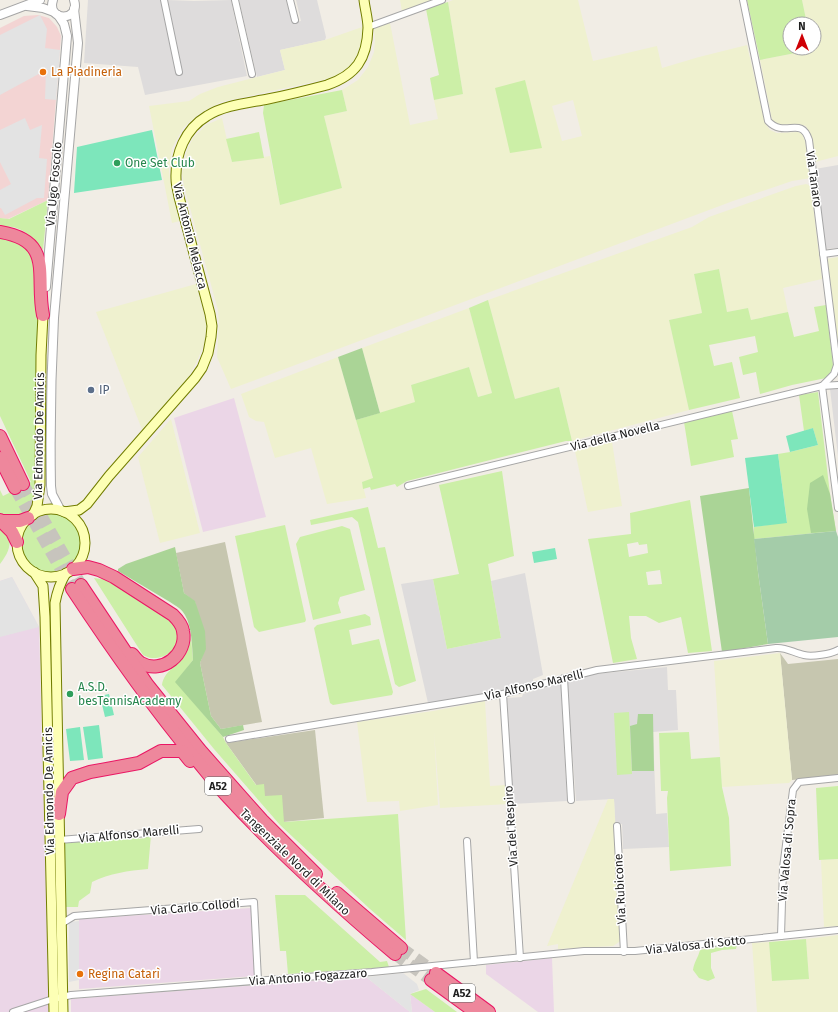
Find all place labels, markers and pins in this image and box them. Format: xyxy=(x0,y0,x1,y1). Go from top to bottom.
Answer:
place label: La Piadineria xyxy=(51,65,122,79)
marker: La Piadineria xyxy=(38,67,48,77)
place label: One Set Club xyxy=(125,156,195,170)
marker: One Set Club xyxy=(112,158,122,168)
place label: IP xyxy=(99,383,110,397)
marker: IP xyxy=(86,385,96,395)
place label: A.S.D. besTennisAcademy xyxy=(78,680,181,708)
marker: A.S.D. besTennisAcademy xyxy=(65,689,75,699)
place label: Regina Catarì xyxy=(88,967,161,981)
marker: Regina Catarì xyxy=(75,969,85,979)

